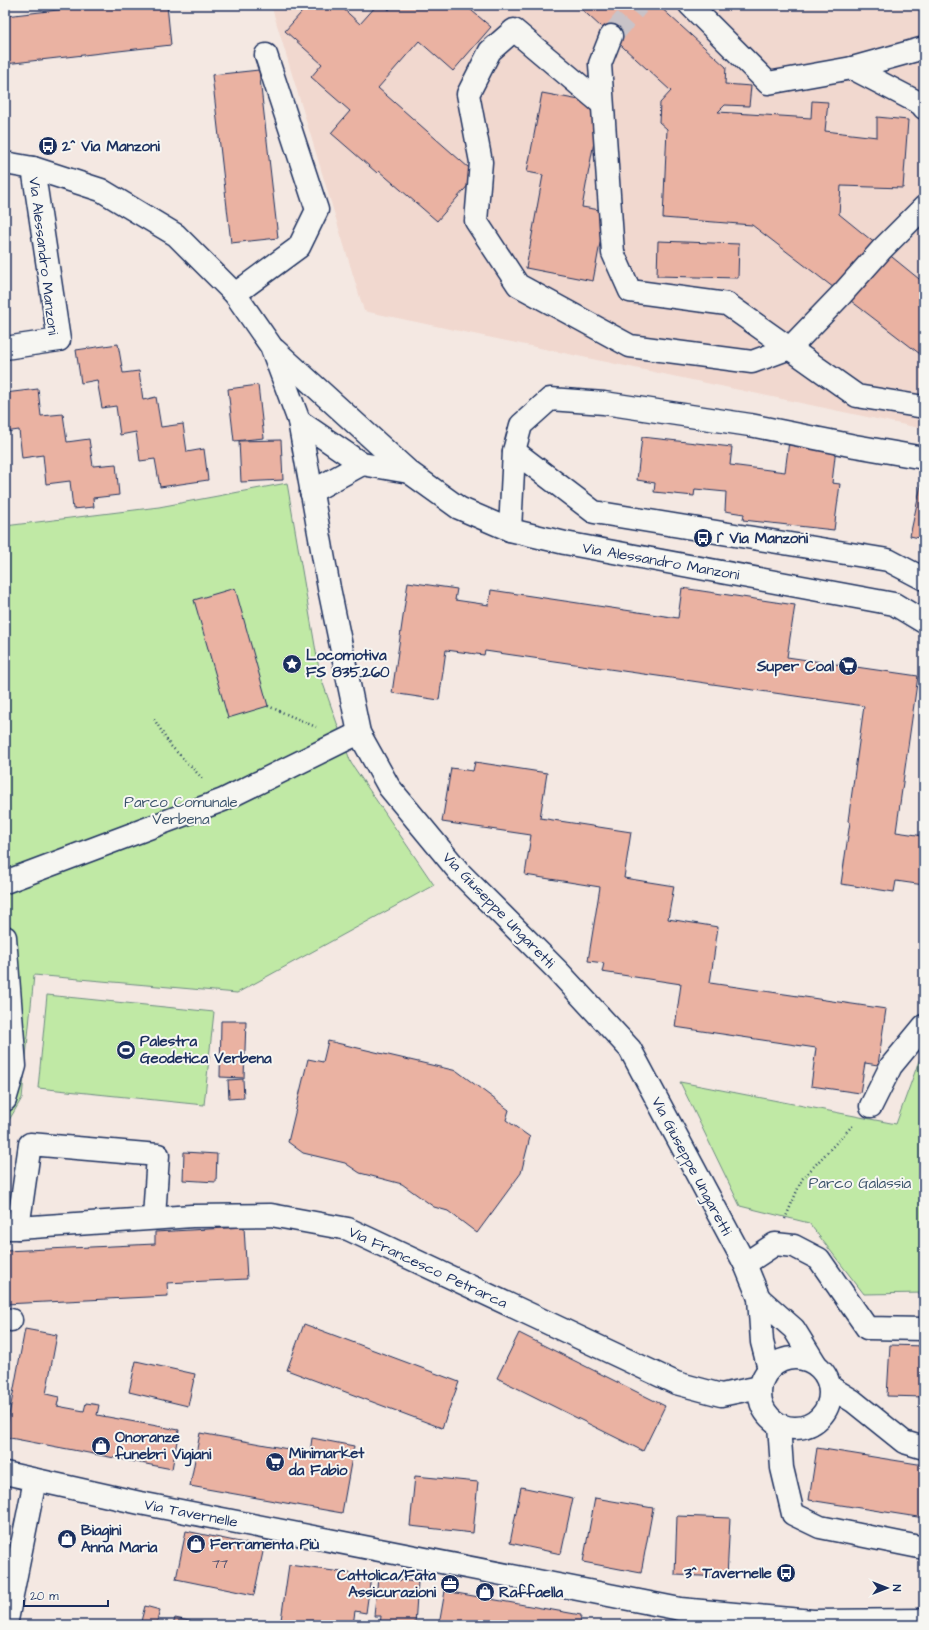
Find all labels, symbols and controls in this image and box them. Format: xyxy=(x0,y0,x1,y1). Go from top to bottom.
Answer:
bus stop icon: 2^ Via Manzoni xyxy=(37,135,59,157)
place label: 2^ Via Manzoni xyxy=(61,136,160,157)
street label: Via Alessandro Manzoni xyxy=(23,176,64,337)
bus stop icon: 1^ Via Manzoni xyxy=(692,527,714,549)
place label: 1^ Via Manzoni xyxy=(717,528,809,549)
street label: Via Alessandro Manzoni xyxy=(581,537,742,586)
place label: Locomotiva FS 835.260 xyxy=(306,645,390,683)
place icon: Locomotiva FS 835.260 xyxy=(281,653,303,675)
supermarket icon: Super Coal xyxy=(837,655,859,677)
place label: Super Coal xyxy=(756,656,835,677)
park label: Parco Comunale Verbena xyxy=(124,792,238,830)
street label: Via Giuseppe Ungaretti xyxy=(437,848,560,974)
place label: Palestra Geodetica Verbena xyxy=(140,1031,272,1069)
sports icon: Palestra Geodetica Verbena xyxy=(115,1039,137,1061)
street label: Via Giuseppe Ungaretti xyxy=(645,1093,737,1240)
park label: Parco Galassia xyxy=(809,1173,912,1194)
street label: Via Francesco Petrarca xyxy=(345,1221,511,1314)
place label: Onoranze funebri Vigiani xyxy=(114,1427,212,1467)
shop icon: Onoranze funebri Vigiani xyxy=(90,1435,112,1457)
place label: Minimarket da Fabio xyxy=(288,1443,365,1481)
supermarket icon: Minimarket da Fabio xyxy=(264,1451,286,1473)
street label: Via Tavernelle xyxy=(142,1494,239,1533)
place label: Biagini Anna Maria xyxy=(81,1520,158,1558)
shop icon: Biagini Anna Maria xyxy=(56,1528,78,1550)
shop icon: Ferramenta Più xyxy=(185,1533,207,1555)
place label: Ferramenta Più xyxy=(210,1534,320,1555)
house number: 77 xyxy=(212,1555,228,1573)
bus stop icon: 3^ Tavernelle xyxy=(775,1562,797,1584)
place label: 3^ Tavernelle xyxy=(683,1563,772,1584)
place label: Cattolica/Fata Assicurazioni xyxy=(337,1565,437,1603)
north arrow xyxy=(867,1568,907,1608)
office icon: Cattolica/Fata Assicurazioni xyxy=(439,1573,461,1595)
shop icon: Raffaella xyxy=(474,1581,496,1603)
scale bar xyxy=(24,1582,108,1608)
place label: Raffaella xyxy=(499,1582,564,1603)
text: N xyxy=(889,1585,904,1592)
text: 20 m xyxy=(30,1588,59,1605)

